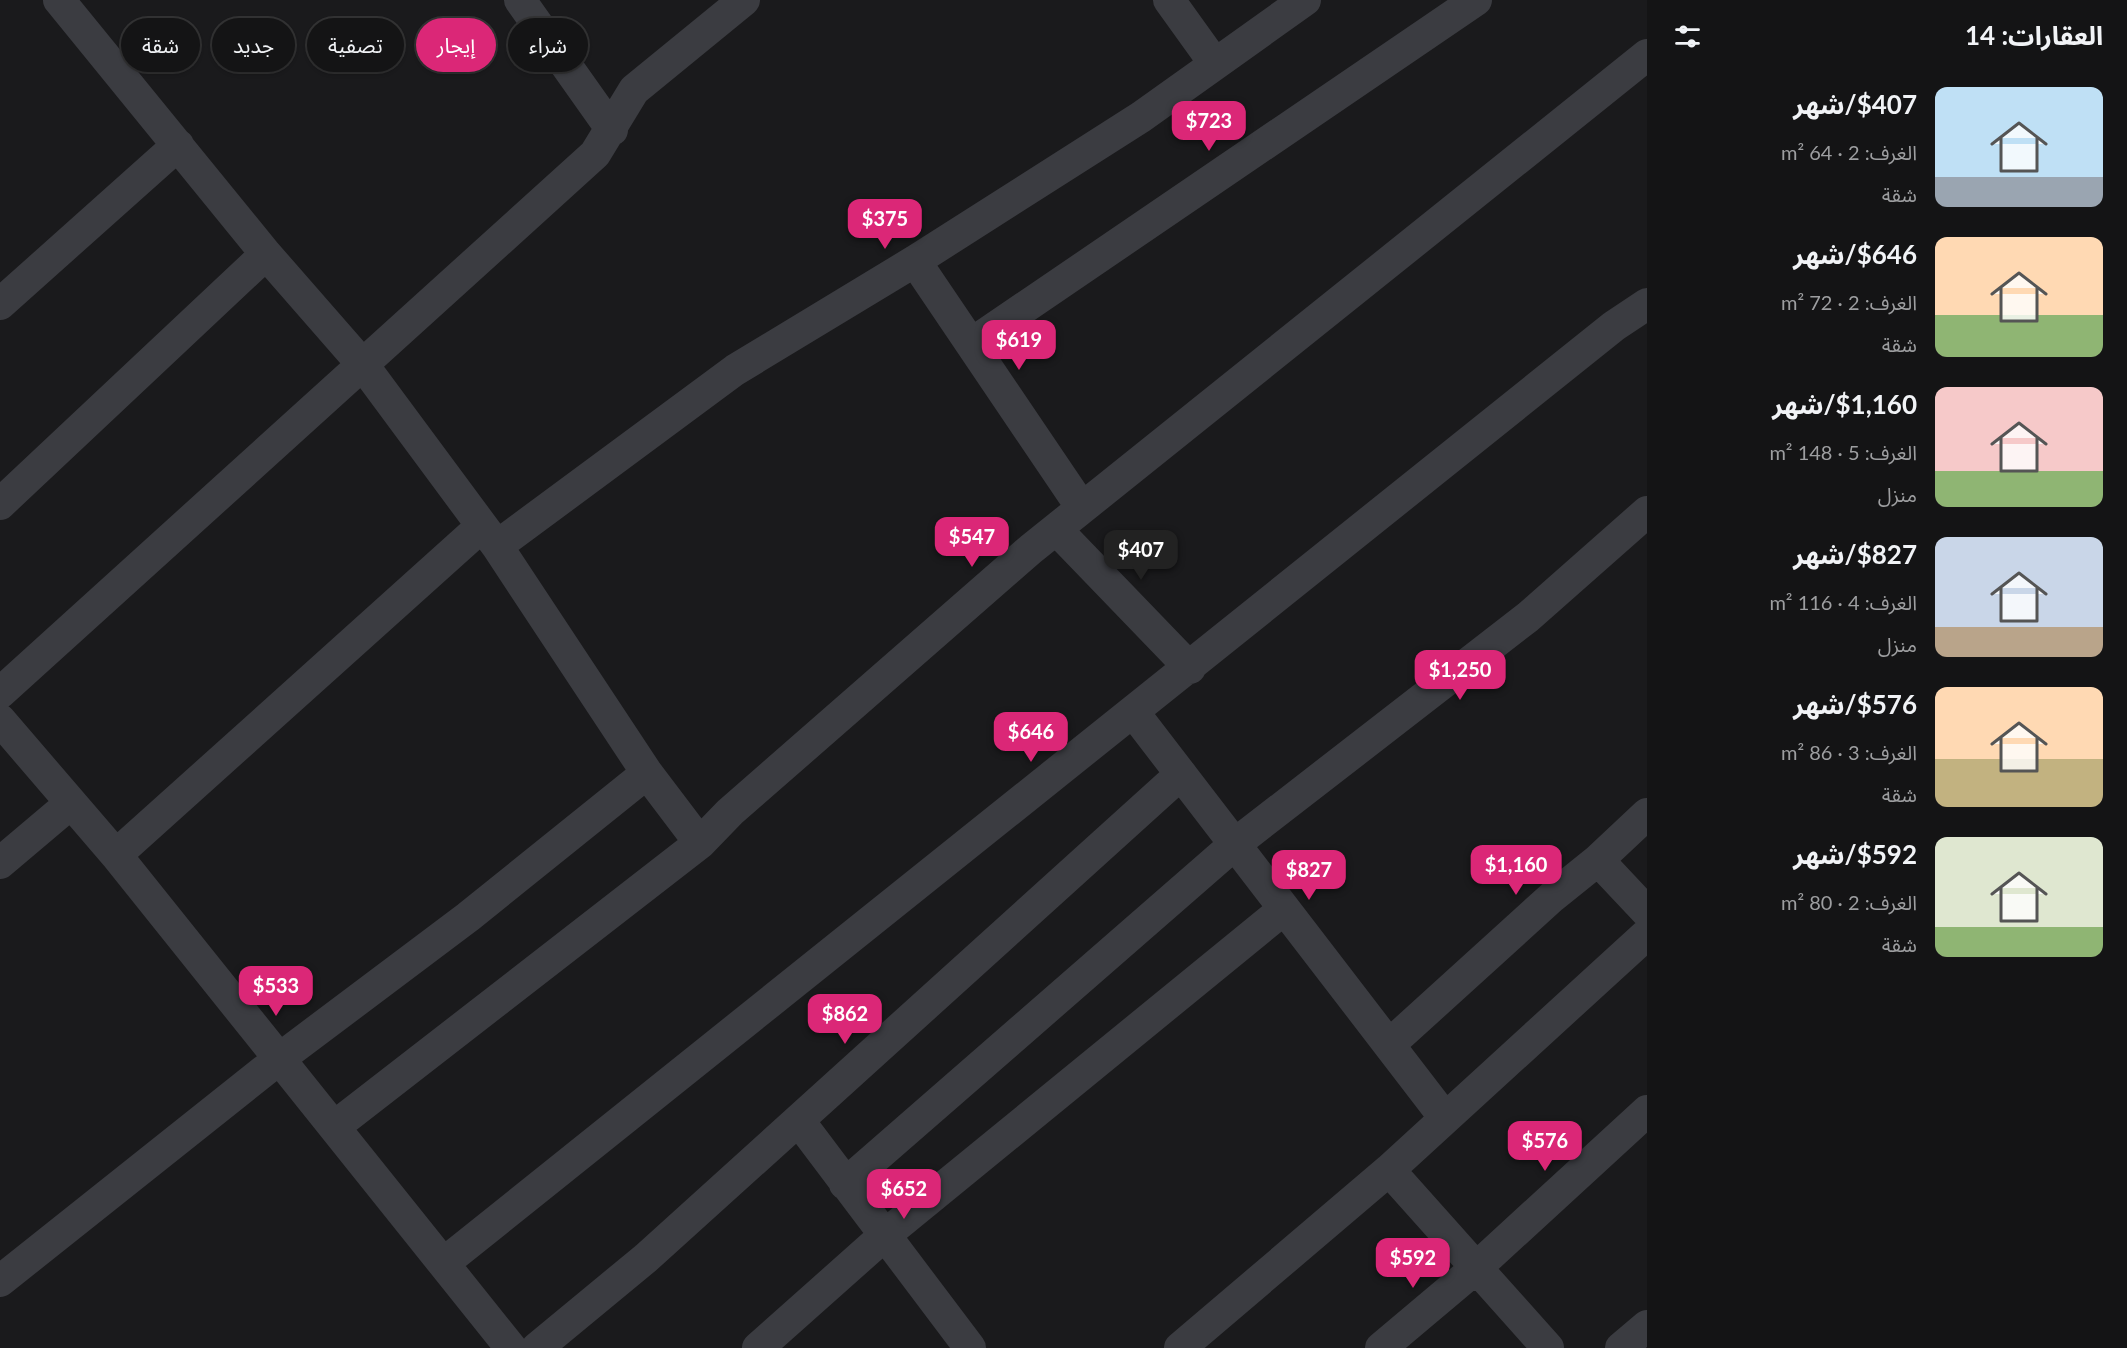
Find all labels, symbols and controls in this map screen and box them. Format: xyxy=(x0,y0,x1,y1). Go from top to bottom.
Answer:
chip: شقة xyxy=(121,18,200,72)
chip: جديد xyxy=(212,18,295,72)
chip: تصفية xyxy=(307,18,404,72)
chip: إيجار xyxy=(416,18,496,72)
chip: شراء xyxy=(508,18,588,72)
text: العقارات: 14 xyxy=(1965,19,2103,51)
icon: filters xyxy=(1671,20,1704,53)
text: $407/شهر xyxy=(1793,88,1917,120)
pin: $723 xyxy=(1173,101,1245,152)
text: $723 xyxy=(1186,108,1232,132)
icon: home xyxy=(1983,111,2055,183)
text: الغرف: 2 · 64 m² xyxy=(1781,140,1917,164)
text: شقة xyxy=(1882,182,1917,206)
pin: $375 xyxy=(849,199,921,250)
text: $375 xyxy=(862,206,908,230)
text: $646/شهر xyxy=(1793,238,1917,270)
icon: home xyxy=(1983,261,2055,333)
text: الغرف: 2 · 72 m² xyxy=(1781,290,1917,314)
pin: $619 xyxy=(983,320,1055,371)
text: $619 xyxy=(996,327,1042,351)
text: شقة xyxy=(1882,332,1917,356)
text: $1,160/شهر xyxy=(1772,388,1917,420)
icon: home xyxy=(1983,411,2055,483)
text: الغرف: 5 · 148 m² xyxy=(1769,440,1917,464)
text: منزل xyxy=(1878,482,1917,506)
pin: $547 xyxy=(936,517,1008,568)
text: $547 xyxy=(949,524,995,548)
pin: $407 xyxy=(1105,530,1177,581)
text: $407 xyxy=(1118,537,1164,561)
text: $827/شهر xyxy=(1793,538,1917,570)
icon: home xyxy=(1983,561,2055,633)
text: الغرف: 4 · 116 m² xyxy=(1769,590,1917,614)
text: منزل xyxy=(1878,632,1917,656)
pin: $1,250 xyxy=(1411,650,1509,701)
text: $1,250 xyxy=(1429,657,1491,681)
text: $576/شهر xyxy=(1793,688,1917,720)
icon: home xyxy=(1983,711,2055,783)
pin: $646 xyxy=(995,712,1067,763)
text: $646 xyxy=(1008,719,1054,743)
text: الغرف: 3 · 86 m² xyxy=(1781,740,1917,764)
text: شقة xyxy=(1882,782,1917,806)
text: $592/شهر xyxy=(1793,838,1917,870)
pin: $1,160 xyxy=(1467,845,1565,896)
pin: $827 xyxy=(1273,850,1345,901)
text: $1,160 xyxy=(1485,852,1547,876)
text: $827 xyxy=(1286,857,1332,881)
icon: home xyxy=(1983,861,2055,933)
text: الغرف: 2 · 80 m² xyxy=(1781,890,1917,914)
text: شقة xyxy=(1882,932,1917,956)
pin: $533 xyxy=(240,966,312,1017)
text: $533 xyxy=(253,973,299,997)
pin: $862 xyxy=(809,994,881,1045)
text: $862 xyxy=(822,1001,868,1025)
pin: $576 xyxy=(1509,1121,1581,1172)
text: $576 xyxy=(1522,1128,1568,1152)
pin: $652 xyxy=(868,1169,940,1220)
text: $652 xyxy=(881,1176,927,1200)
pin: $592 xyxy=(1377,1238,1449,1289)
text: $592 xyxy=(1390,1245,1436,1269)

